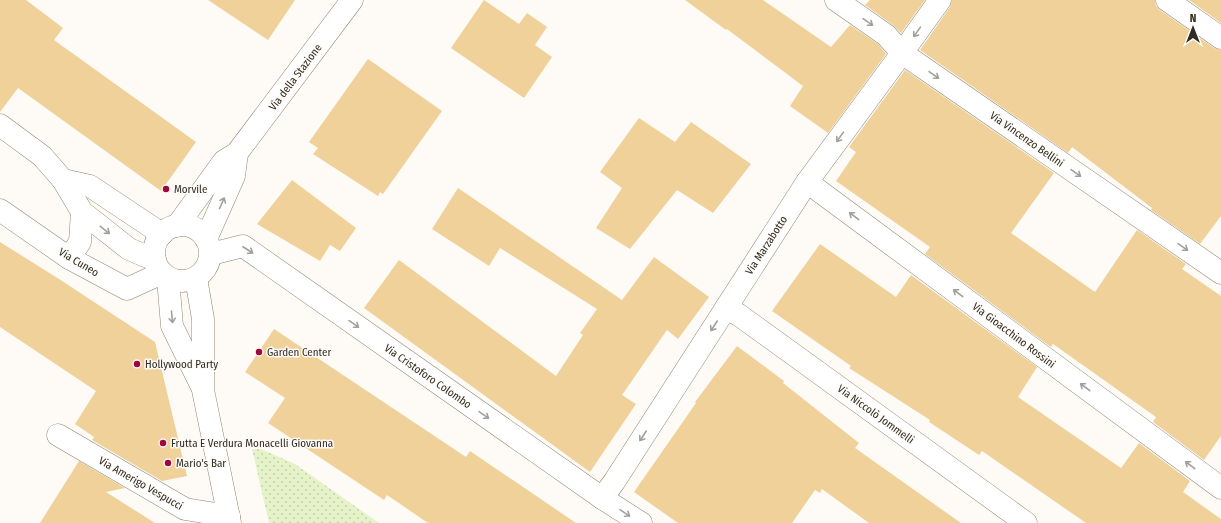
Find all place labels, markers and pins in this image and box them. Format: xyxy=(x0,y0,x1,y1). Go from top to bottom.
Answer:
place label: Morvile xyxy=(174,183,207,196)
marker: Morvile xyxy=(161,184,171,194)
place label: Garden Center xyxy=(267,346,331,359)
marker: Garden Center xyxy=(254,347,264,357)
place label: Hollywood Party xyxy=(145,358,218,371)
marker: Hollywood Party xyxy=(132,359,142,369)
place label: Frutta E Verdura Monacelli Giovanna xyxy=(171,437,333,450)
marker: Frutta E Verdura Monacelli Giovanna xyxy=(158,438,168,448)
place label: Mario's Bar xyxy=(176,457,226,470)
marker: Mario's Bar xyxy=(163,458,173,468)

